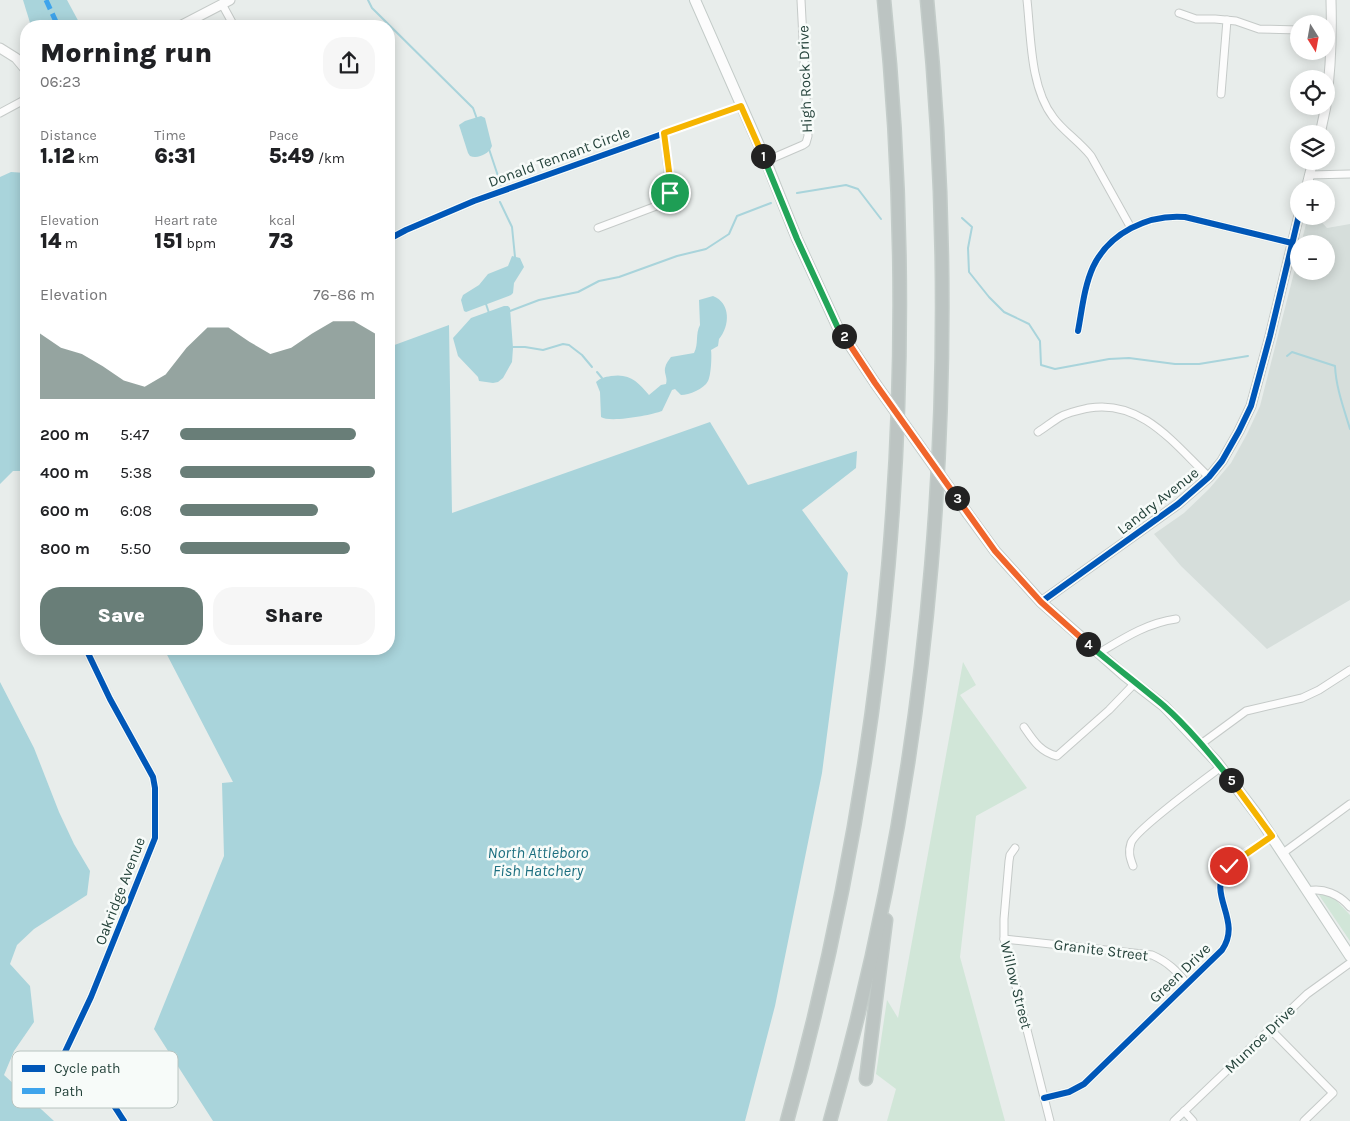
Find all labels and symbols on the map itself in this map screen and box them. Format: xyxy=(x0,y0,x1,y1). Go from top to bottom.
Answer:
north arrow xyxy=(1290,15,1335,60)
street label: High Rock Drive xyxy=(794,25,816,133)
street label: Donald Tennant Circle xyxy=(486,123,632,191)
pin: 1 xyxy=(750,144,776,168)
pin xyxy=(649,172,691,214)
pin: 2 xyxy=(832,324,856,348)
street label: Landry Avenue xyxy=(1114,464,1202,538)
pin: 3 xyxy=(944,486,970,510)
pin: 4 xyxy=(1076,632,1100,656)
pin: 5 xyxy=(1218,768,1244,792)
street label: Oakridge Avenue xyxy=(91,834,149,948)
water label: North Attleboro Fish Hatchery xyxy=(488,843,589,880)
pin xyxy=(1208,845,1250,887)
street label: Granite Street xyxy=(1053,935,1150,965)
street label: Willow Street xyxy=(996,939,1036,1031)
street label: Green Drive xyxy=(1146,939,1214,1007)
street label: Munroe Drive xyxy=(1221,1001,1299,1077)
legend xyxy=(12,1051,178,1108)
text: Cycle path xyxy=(54,1060,120,1077)
text: Path xyxy=(54,1083,83,1100)

